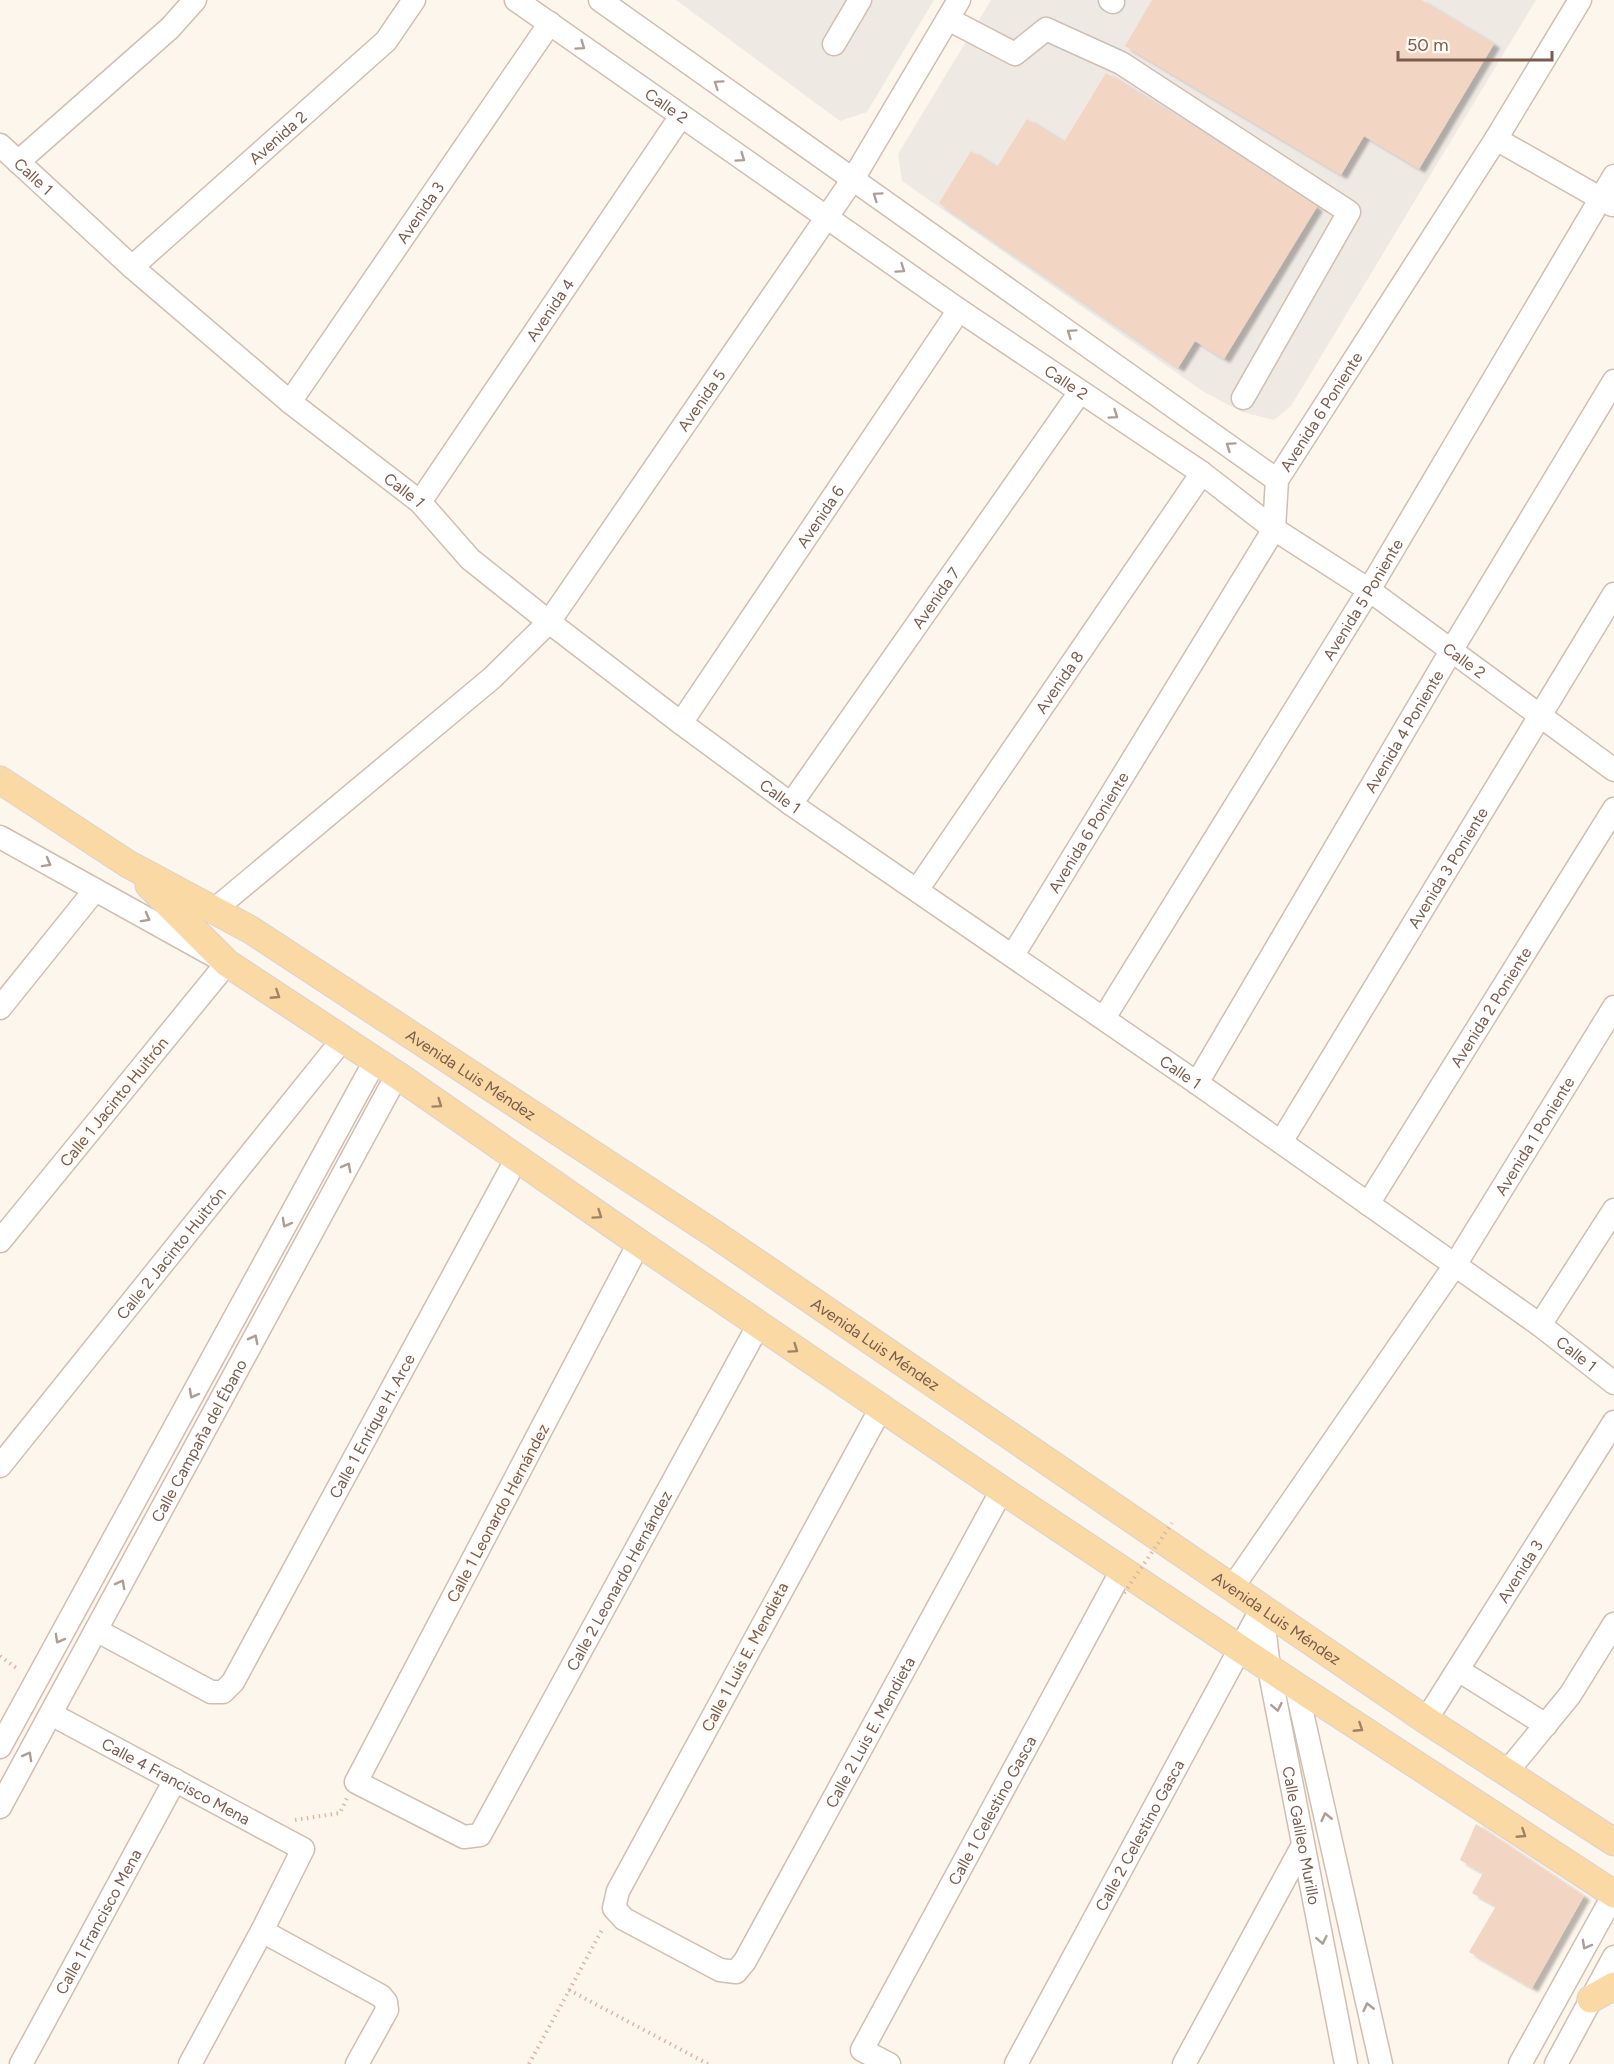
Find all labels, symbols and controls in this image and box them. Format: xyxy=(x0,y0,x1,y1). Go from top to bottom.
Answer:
scale bar xyxy=(1398,24,1552,62)
text: 50 m xyxy=(1407,34,1449,56)
one-way arrow xyxy=(575,39,586,50)
one-way arrow xyxy=(714,80,725,91)
street label: Calle 2 xyxy=(641,84,692,127)
street label: Avenida 2 xyxy=(245,107,310,168)
one-way arrow xyxy=(734,151,745,162)
street label: Calle 1 xyxy=(10,154,57,199)
street label: Avenida 3 xyxy=(392,178,448,247)
one-way arrow xyxy=(873,192,884,203)
one-way arrow xyxy=(894,262,905,273)
street label: Avenida 4 xyxy=(522,275,578,345)
one-way arrow xyxy=(1066,329,1077,340)
street label: Avenida 6 Poniente xyxy=(1276,348,1366,475)
street label: Calle 2 xyxy=(1041,361,1092,403)
street label: Avenida 5 xyxy=(673,366,729,435)
one-way arrow xyxy=(1108,407,1118,419)
one-way arrow xyxy=(1225,442,1236,453)
street label: Calle 1 xyxy=(380,468,429,511)
street label: Avenida 6 xyxy=(792,482,848,551)
street label: Avenida 5 Poniente xyxy=(1319,535,1407,664)
street label: Avenida 7 xyxy=(908,563,964,632)
street label: Calle 2 xyxy=(1439,638,1490,682)
street label: Avenida 8 xyxy=(1031,647,1087,717)
street label: Avenida 4 Poniente xyxy=(1360,666,1447,796)
street label: Avenida 6 Poniente xyxy=(1044,768,1133,896)
street label: Calle 1 xyxy=(756,775,804,817)
street label: Avenida 3 Poniente xyxy=(1404,804,1492,932)
one-way arrow xyxy=(41,856,51,867)
one-way arrow xyxy=(140,911,150,922)
street label: Avenida 2 Poniente xyxy=(1446,943,1535,1071)
one-way arrow xyxy=(270,988,281,999)
street label: Avenida Luis Méndez xyxy=(403,1025,540,1124)
street label: Calle 1 Jacinto Huitrón xyxy=(56,1033,172,1171)
street label: Calle 1 xyxy=(1156,1051,1205,1093)
street label: Avenida 1 Poniente xyxy=(1491,1073,1578,1199)
one-way arrow xyxy=(432,1097,443,1108)
one-way arrow xyxy=(340,1163,351,1174)
street label: Calle 2 Jacinto Huitrón xyxy=(112,1183,230,1323)
one-way arrow xyxy=(592,1208,603,1219)
one-way arrow xyxy=(282,1216,293,1227)
street label: Avenida Luis Méndez xyxy=(808,1293,944,1395)
street label: Calle 1 xyxy=(1552,1332,1600,1375)
one-way arrow xyxy=(247,1335,258,1345)
one-way arrow xyxy=(788,1341,799,1352)
street label: Calle 1 Enrique H. Arce xyxy=(325,1350,419,1501)
street label: Calle Campaña del Ébano xyxy=(147,1356,251,1525)
one-way arrow xyxy=(189,1388,200,1398)
street label: Calle 1 Leonardo Hernández xyxy=(443,1420,553,1606)
street label: Calle 2 Leonardo Hernández xyxy=(562,1487,676,1674)
street label: Avenida 3 xyxy=(1493,1536,1547,1606)
street label: Avenida Luis Méndez xyxy=(1209,1568,1345,1669)
street label: Calle 1 Luis E. Mendieta xyxy=(698,1579,792,1735)
one-way arrow xyxy=(114,1580,125,1590)
one-way arrow xyxy=(55,1632,66,1643)
street label: Calle 2 Luis E. Mendieta xyxy=(821,1654,919,1811)
one-way arrow xyxy=(1270,1702,1283,1712)
one-way arrow xyxy=(1353,1720,1363,1732)
street label: Calle 1 Celestino Gasca xyxy=(944,1733,1040,1888)
street label: Calle 4 Francisco Mena xyxy=(99,1734,254,1829)
one-way arrow xyxy=(21,1751,32,1762)
street label: Calle 2 Celestino Gasca xyxy=(1091,1756,1188,1914)
street label: Calle Galileo Murillo xyxy=(1279,1765,1324,1906)
one-way arrow xyxy=(1320,1812,1333,1822)
one-way arrow xyxy=(1516,1827,1527,1838)
street label: Calle 1 Francisco Mena xyxy=(51,1846,145,1997)
one-way arrow xyxy=(1315,1935,1328,1945)
one-way arrow xyxy=(1582,1939,1593,1949)
one-way arrow xyxy=(1363,2002,1376,2012)

